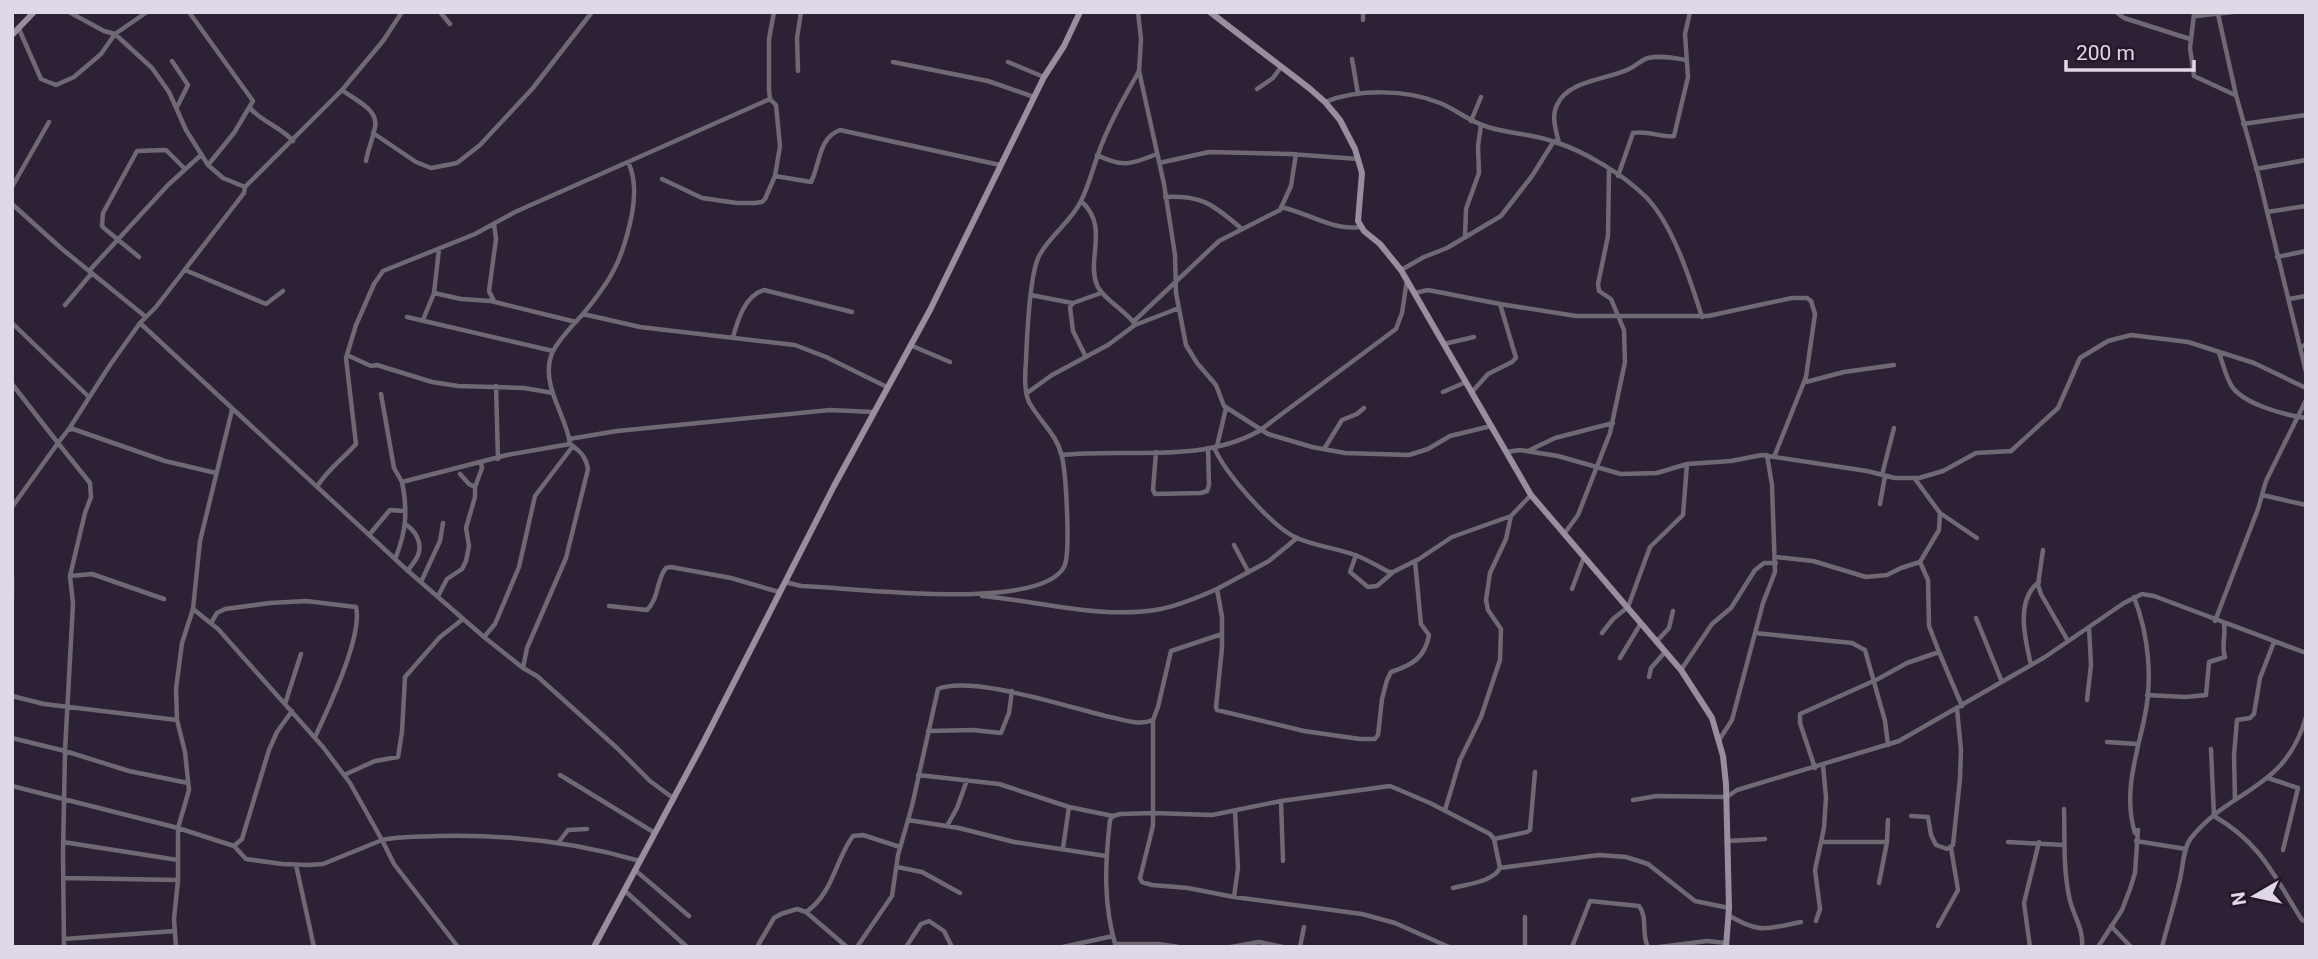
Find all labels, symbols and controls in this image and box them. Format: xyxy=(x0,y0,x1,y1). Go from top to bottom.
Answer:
scale bar xyxy=(2066,28,2194,72)
text: 200 m xyxy=(2076,41,2135,65)
north arrow xyxy=(2220,861,2290,931)
text: N xyxy=(2226,890,2251,907)

